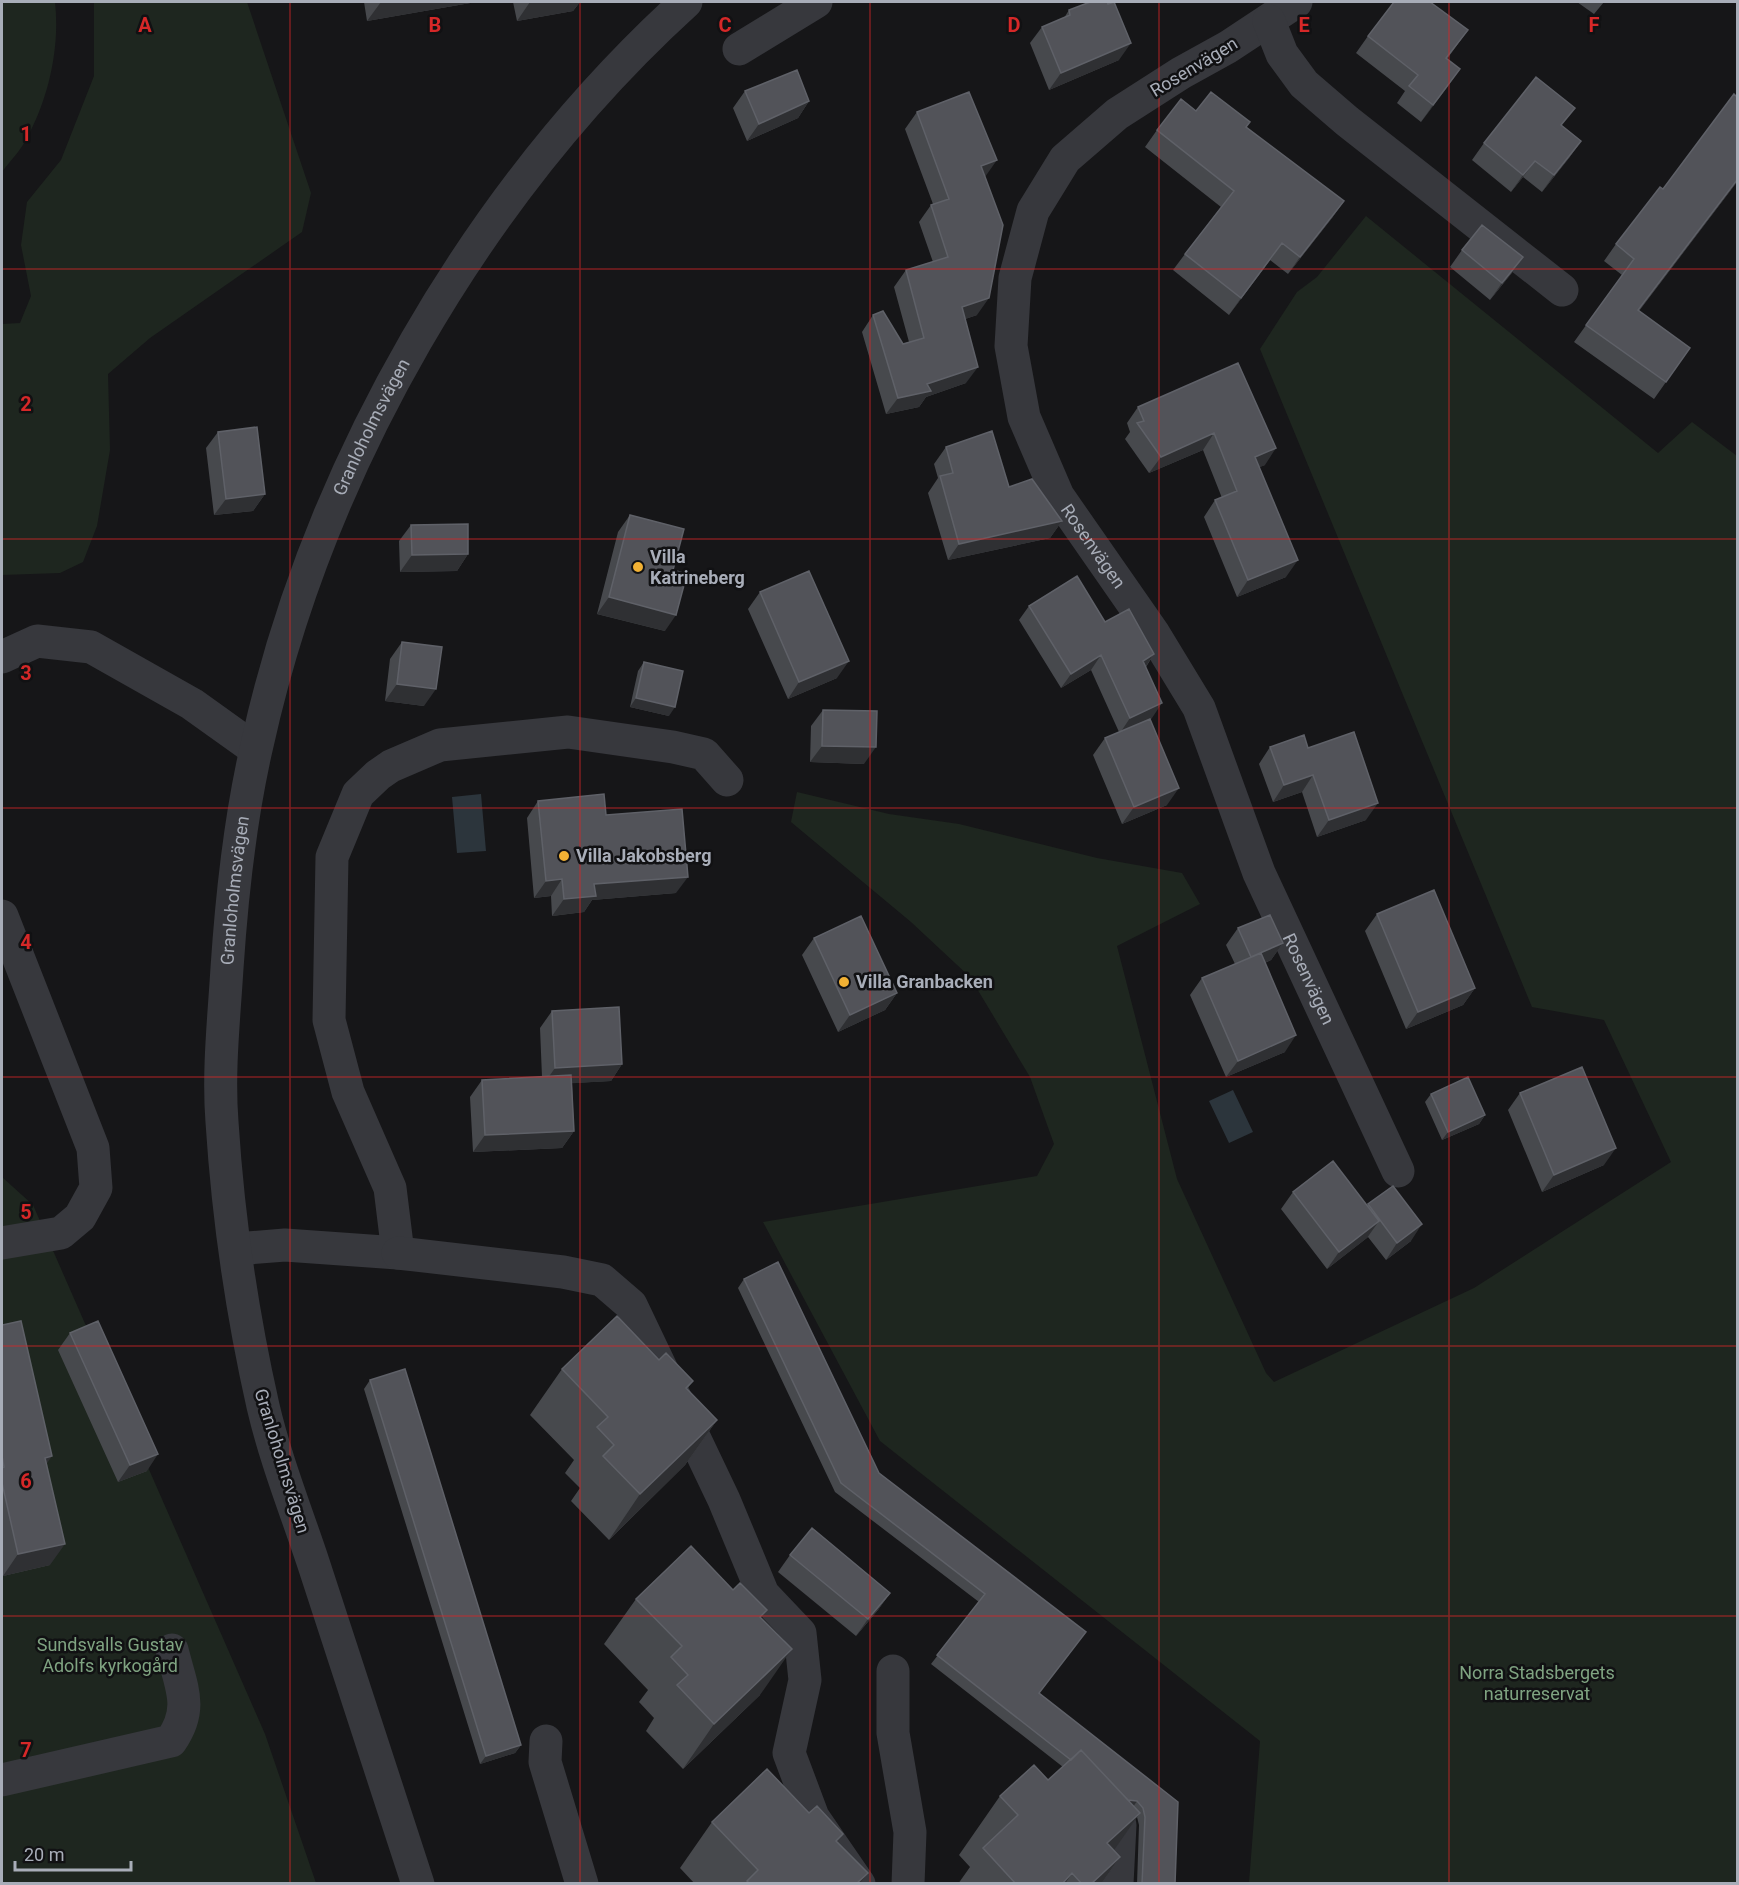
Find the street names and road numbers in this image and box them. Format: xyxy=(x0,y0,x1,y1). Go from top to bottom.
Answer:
street label: Rosenvägen xyxy=(1146,32,1241,101)
street label: Granloholmsvägen xyxy=(329,355,414,499)
street label: Rosenvägen xyxy=(1057,500,1130,592)
street label: Granloholmsvägen xyxy=(216,814,253,966)
street label: Rosenvägen xyxy=(1279,930,1339,1028)
street label: Granloholmsvägen xyxy=(251,1386,314,1536)

